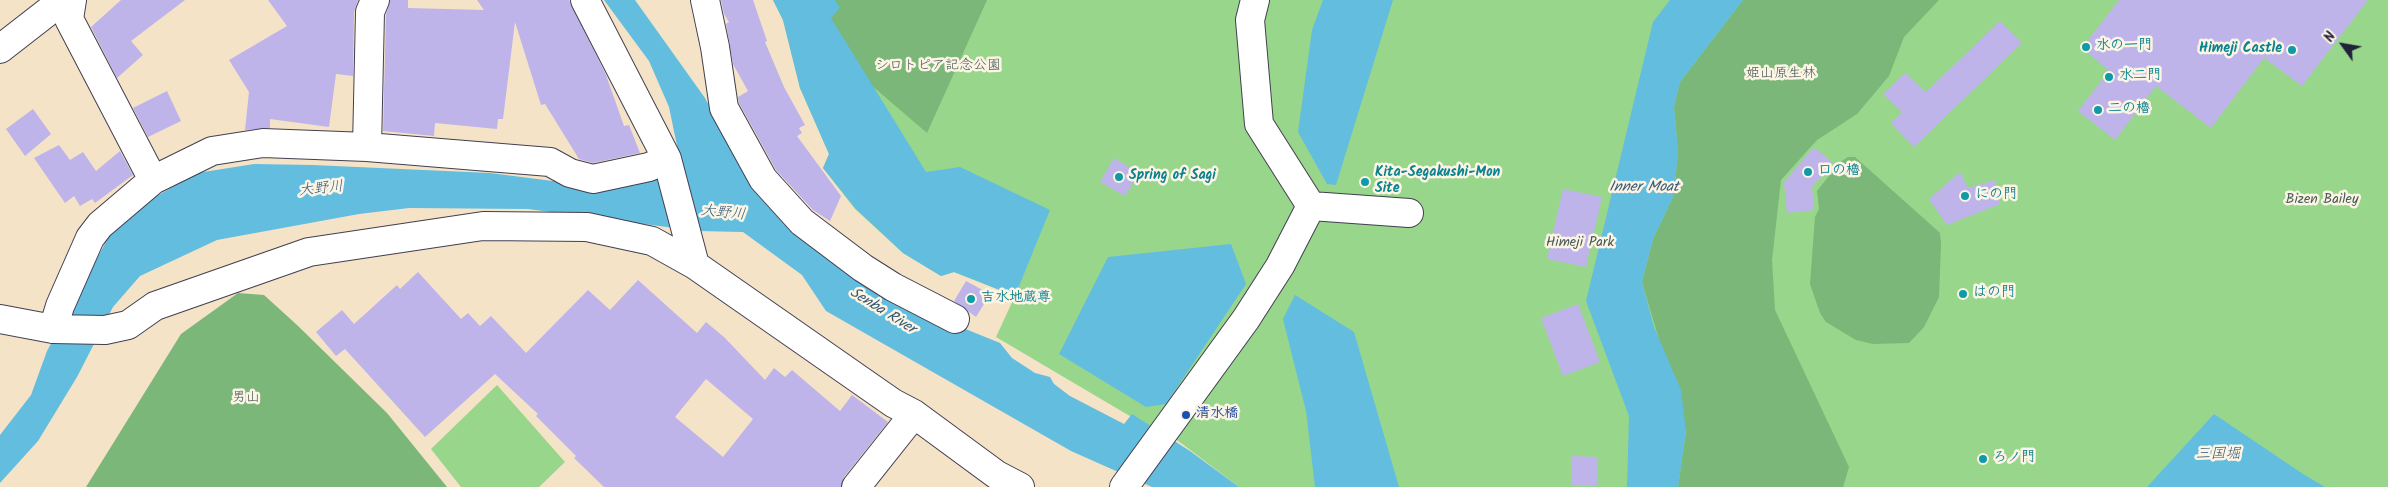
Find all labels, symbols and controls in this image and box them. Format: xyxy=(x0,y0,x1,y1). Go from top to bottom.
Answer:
north arrow xyxy=(2318,20,2368,70)
text: N xyxy=(2319,27,2342,47)
place label: 水の一門 xyxy=(2096,39,2152,55)
marker: 水の一門 xyxy=(2080,41,2092,53)
place label: Himeji Castle xyxy=(2199,42,2282,58)
marker: Himeji Castle xyxy=(2286,44,2298,56)
park label: シロトピア記念公園 xyxy=(875,59,1001,75)
park label: 姫山原生林 xyxy=(1746,67,1816,83)
place label: 水二門 xyxy=(2119,69,2161,85)
marker: 水二門 xyxy=(2103,71,2115,83)
place label: 二の櫓 xyxy=(2108,102,2150,118)
marker: 二の櫓 xyxy=(2092,104,2104,116)
place label: 口の櫓 xyxy=(1818,164,1860,180)
place label: Kita-Segakushi-Mon Site xyxy=(1375,166,1500,198)
marker: 口の櫓 xyxy=(1802,166,1814,178)
place label: Spring of Sagi xyxy=(1129,169,1216,185)
marker: Spring of Sagi xyxy=(1113,171,1125,183)
marker: Kita-Segakushi-Mon Site xyxy=(1359,176,1371,188)
water label: 大野川 xyxy=(298,179,344,201)
water label: Inner Moat xyxy=(1609,179,1679,197)
place label: にの門 xyxy=(1975,188,2017,204)
marker: にの門 xyxy=(1959,190,1971,202)
park label: Bizen Bailey xyxy=(2286,193,2358,209)
water label: 大野川 xyxy=(700,203,746,225)
park label: Himeji Park xyxy=(1546,236,1614,252)
water label: Senba River xyxy=(846,285,918,339)
place label: はの門 xyxy=(1973,286,2015,302)
marker: はの門 xyxy=(1957,288,1969,300)
place label: 吉水地蔵尊 xyxy=(981,291,1051,307)
marker: 吉水地蔵尊 xyxy=(965,293,977,305)
park label: 男山 xyxy=(232,391,260,407)
place label: 清水橋 xyxy=(1196,407,1238,423)
marker: 清水橋 xyxy=(1180,409,1192,421)
water label: 三国堀 xyxy=(2196,446,2240,464)
place label: ろノ門 xyxy=(1993,451,2035,467)
marker: ろノ門 xyxy=(1977,453,1989,465)

